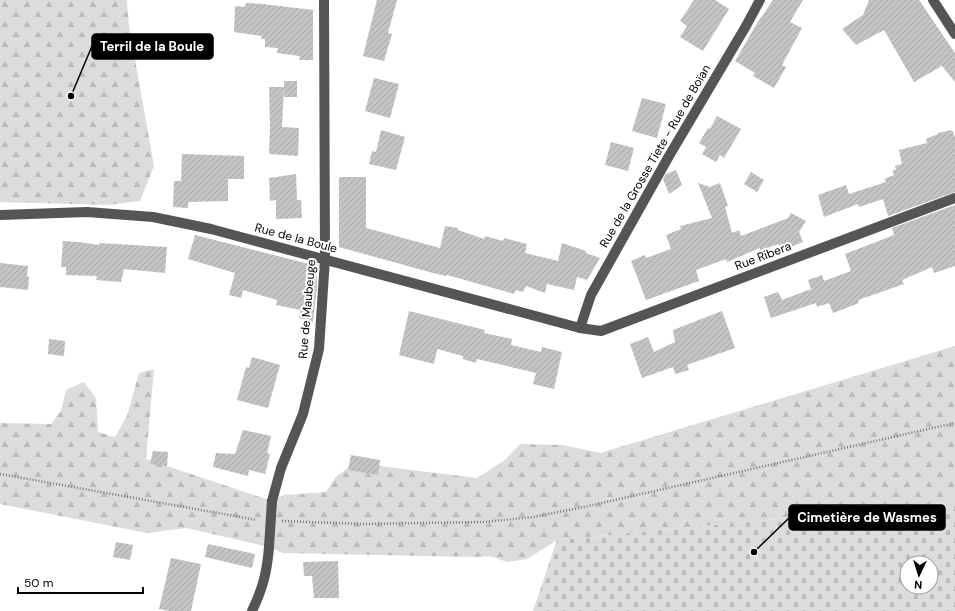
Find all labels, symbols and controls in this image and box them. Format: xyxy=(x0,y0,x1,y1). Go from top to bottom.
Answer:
callout: Terril de la Boule xyxy=(92,34,213,59)
text: Terril de la Boule xyxy=(100,38,204,55)
street label: Rue de la Grosse Tiete - Rue de Boïan xyxy=(596,61,714,250)
street label: Rue de la Boule xyxy=(253,219,339,257)
street label: Rue Ribera xyxy=(732,238,794,274)
street label: Rue de Maubeuge xyxy=(295,259,319,359)
callout: Cimetière de Wasmes xyxy=(789,505,945,530)
text: Cimetière de Wasmes xyxy=(797,509,937,526)
north arrow xyxy=(899,555,939,595)
scale bar xyxy=(18,569,143,595)
text: 50 m xyxy=(24,575,53,591)
text: N xyxy=(914,578,923,592)

